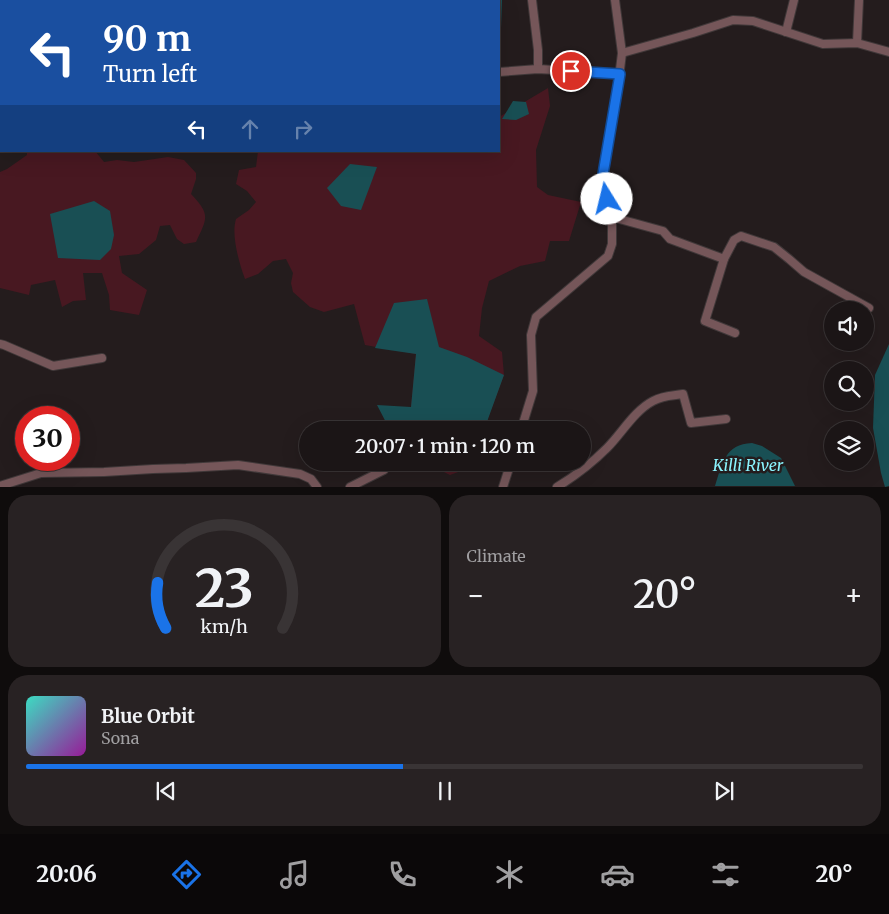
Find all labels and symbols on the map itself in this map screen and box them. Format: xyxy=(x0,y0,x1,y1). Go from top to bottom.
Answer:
pin xyxy=(550,50,592,92)
position arrow xyxy=(580,172,632,224)
speed limit sign: 30 xyxy=(15,406,80,471)
water label: Killi River xyxy=(712,455,784,475)

